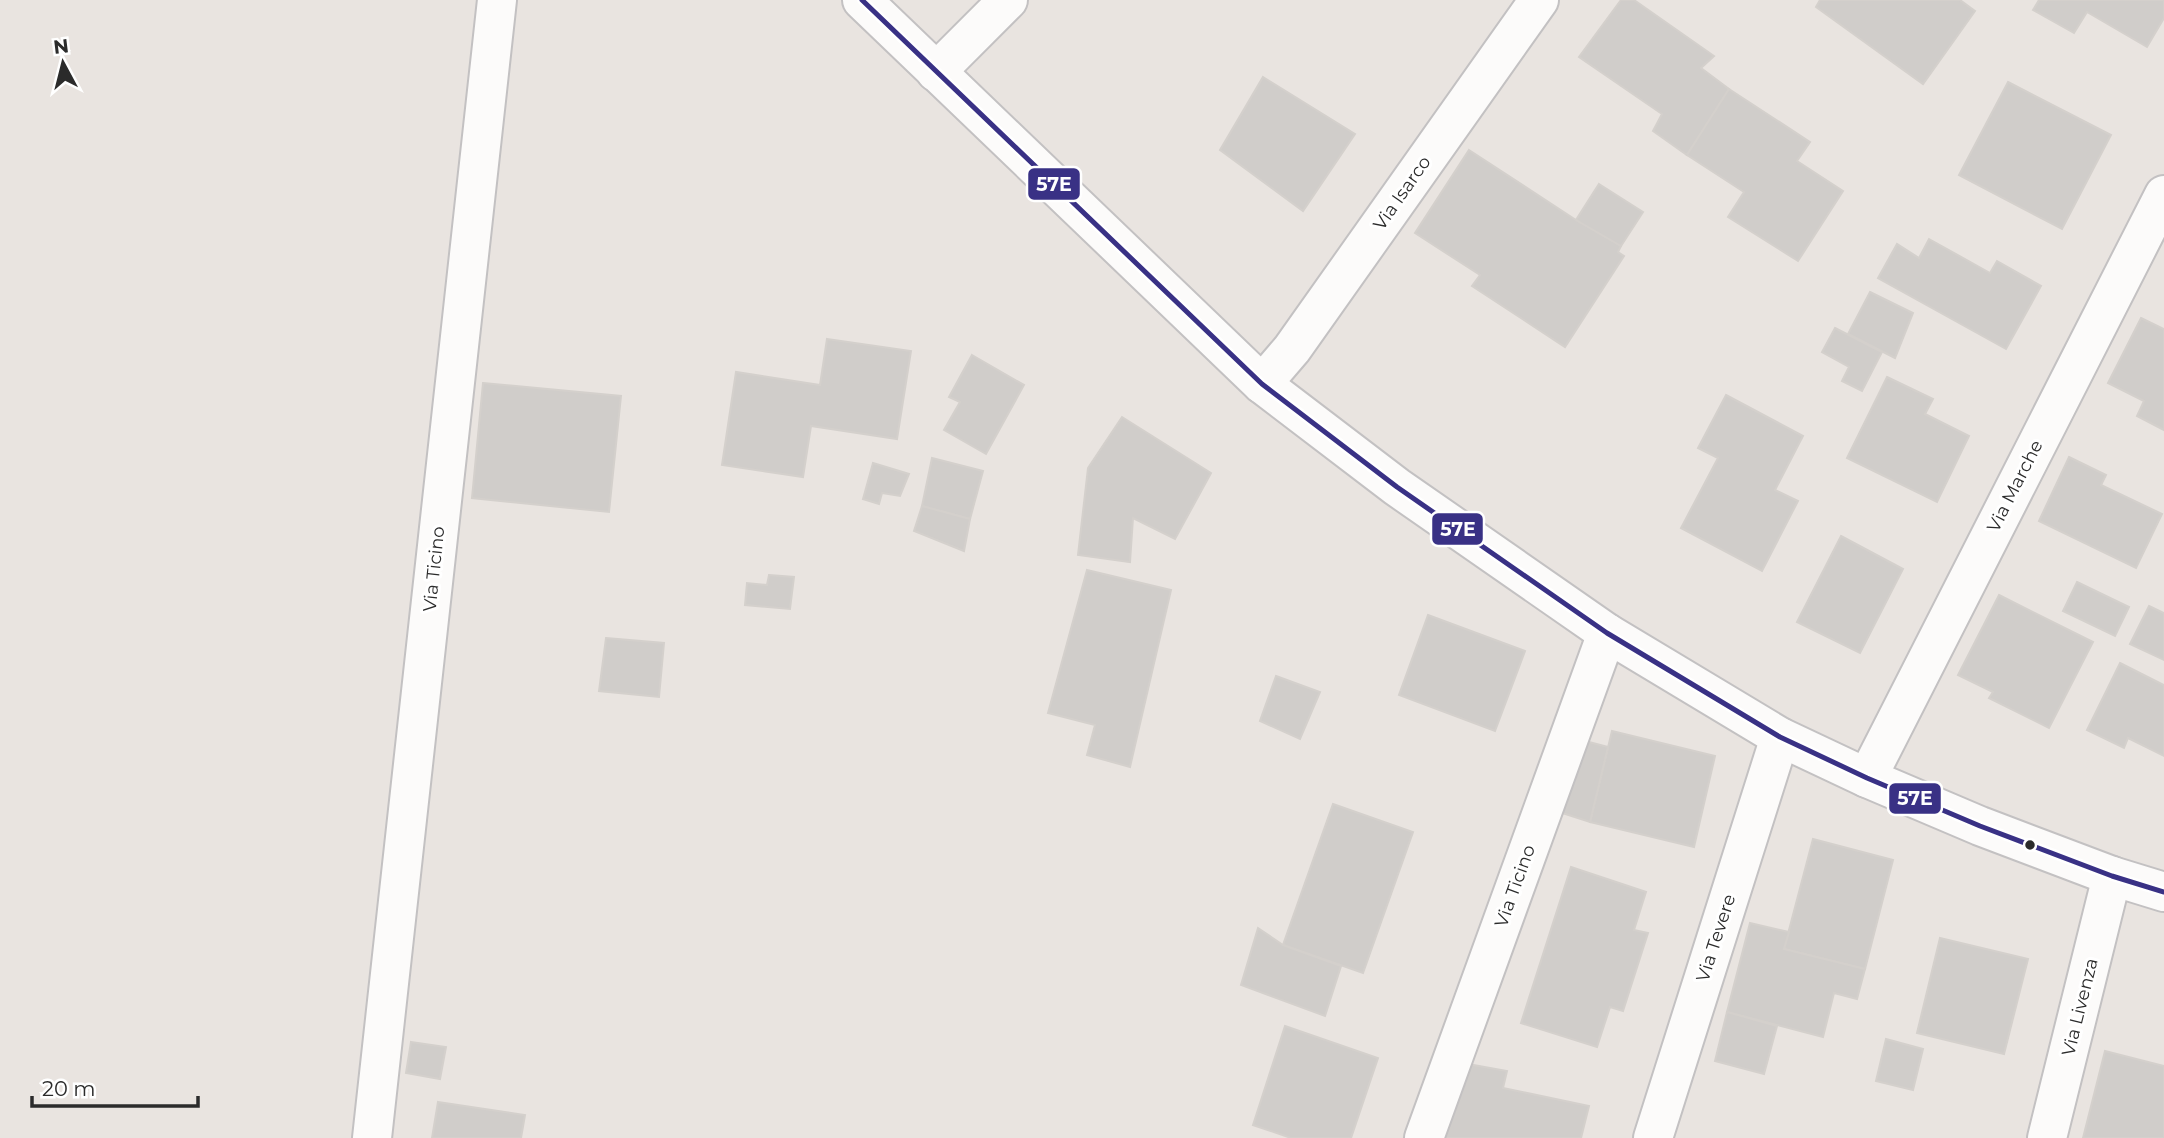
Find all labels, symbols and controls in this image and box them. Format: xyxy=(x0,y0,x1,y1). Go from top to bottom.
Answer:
north arrow xyxy=(28,28,98,98)
text: N xyxy=(52,34,70,59)
street label: Via Isarco xyxy=(1368,152,1436,234)
line badge: 57E xyxy=(1027,167,1081,201)
text: 57E xyxy=(1036,173,1072,196)
street label: Via Marche xyxy=(1982,436,2048,536)
line badge: 57E xyxy=(1431,512,1484,546)
text: 57E xyxy=(1440,518,1476,541)
street label: Via Ticino xyxy=(419,525,449,613)
line badge: 57E xyxy=(1888,782,1942,815)
text: 57E xyxy=(1897,787,1933,810)
unlabelled marker xyxy=(2023,838,2037,852)
street label: Via Ticino xyxy=(1490,842,1540,930)
street label: Via Tevere xyxy=(1692,891,1741,985)
street label: Via Livenza xyxy=(2057,956,2103,1058)
scale bar xyxy=(32,1064,198,1108)
text: 20 m xyxy=(42,1076,96,1101)

